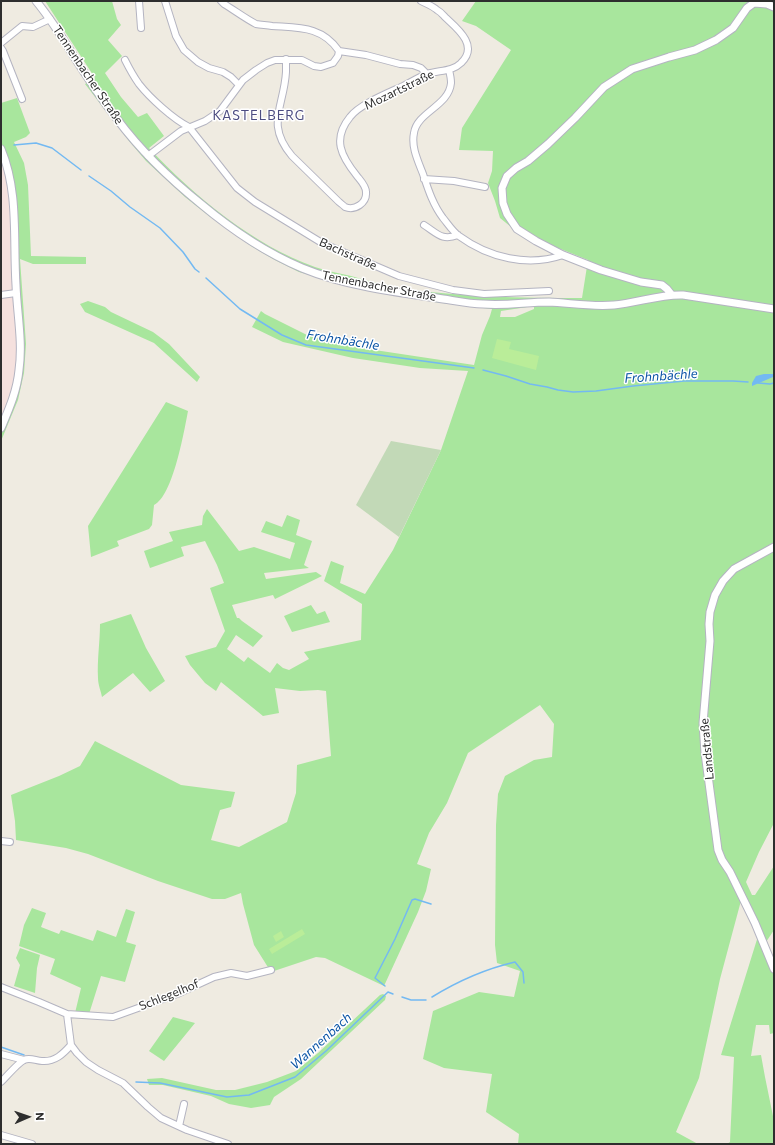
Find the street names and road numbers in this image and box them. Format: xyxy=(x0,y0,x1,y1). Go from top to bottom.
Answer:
street label: Tennenbacher Straße xyxy=(50,23,126,127)
street label: Mozartstraße xyxy=(362,67,436,113)
street label: Bachstraße xyxy=(317,235,379,273)
street label: Tennenbacher Straße xyxy=(321,268,437,304)
street label: Landstraße xyxy=(697,718,717,780)
street label: Schlegelhof xyxy=(137,976,201,1014)

